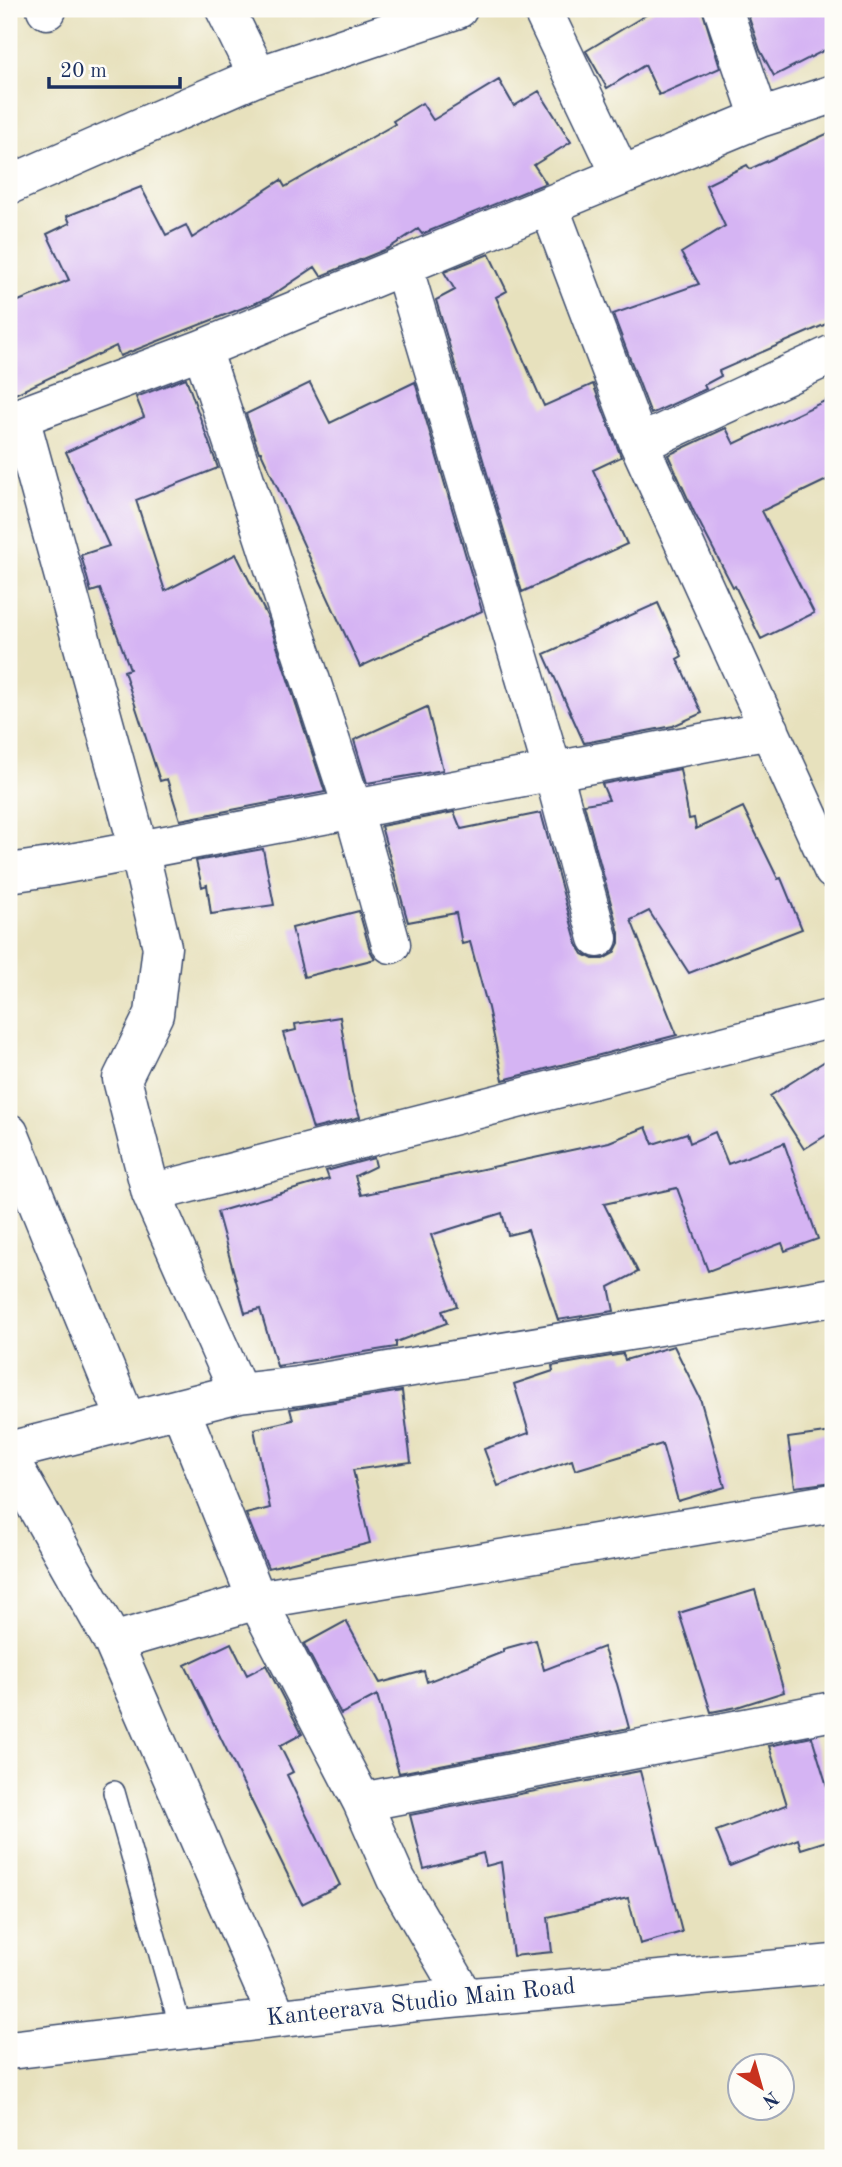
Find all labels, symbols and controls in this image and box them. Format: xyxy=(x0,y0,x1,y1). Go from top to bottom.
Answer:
scale bar xyxy=(49,46,180,90)
text: 20 m xyxy=(60,61,107,82)
street label: Kanteerava Studio Main Road xyxy=(265,1975,577,2031)
north arrow xyxy=(726,2052,796,2122)
text: N xyxy=(758,2087,781,2111)

